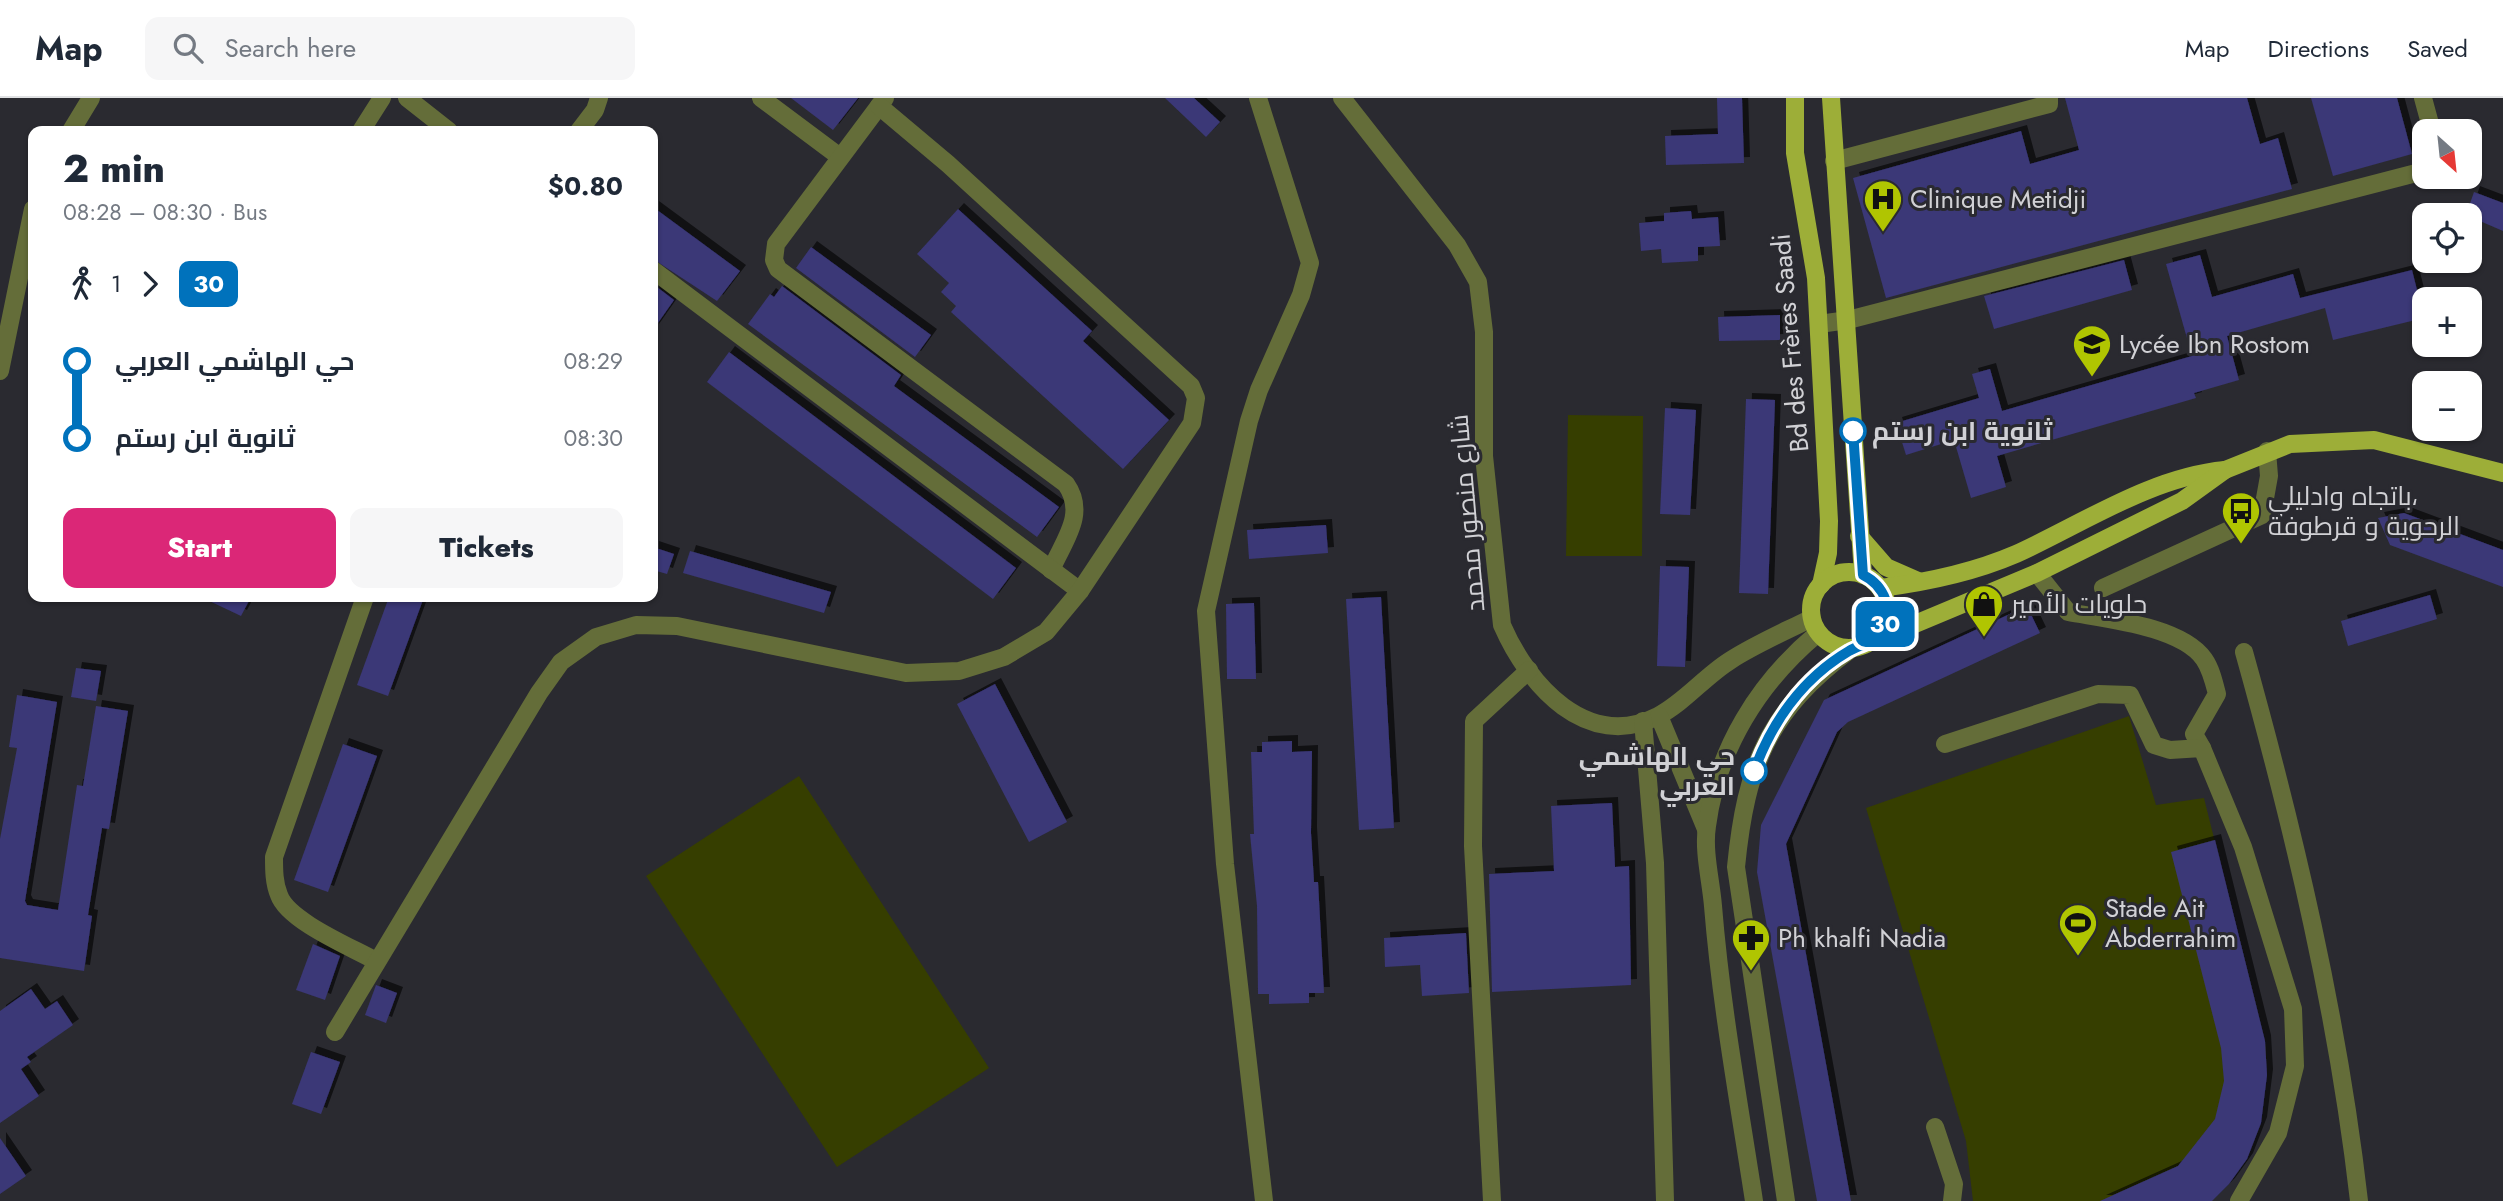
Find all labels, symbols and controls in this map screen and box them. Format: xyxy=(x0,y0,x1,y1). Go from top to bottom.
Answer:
search box xyxy=(145,17,635,80)
text: Map xyxy=(35,25,103,72)
icon: search xyxy=(169,29,207,67)
text: Search here xyxy=(225,29,356,67)
text: Map xyxy=(2185,31,2230,66)
text: Directions xyxy=(2268,31,2369,66)
text: Saved xyxy=(2407,31,2468,66)
north arrow xyxy=(2412,119,2482,189)
map controls xyxy=(2412,119,2482,441)
text: 2 min xyxy=(63,141,165,196)
text: $0.80 xyxy=(548,167,623,205)
hospital icon: Clinique Metidji xyxy=(1862,178,1904,233)
place label: Clinique Metidji xyxy=(1910,180,2086,218)
text: 08:28 – 08:30 · Bus xyxy=(63,195,267,229)
button: locate xyxy=(2412,203,2482,273)
street label: Bd des Frères Saadi xyxy=(1762,232,1818,454)
icon: walk xyxy=(63,265,101,303)
icon: forward xyxy=(131,265,169,303)
text: 30 xyxy=(193,266,224,301)
text: 1 xyxy=(111,267,121,301)
button: + xyxy=(2412,287,2482,357)
school or university icon: Lycée Ibn Rostom xyxy=(2071,323,2113,378)
place label: Lycée Ibn Rostom xyxy=(2119,325,2310,363)
text: حي الهاشمي العربي xyxy=(115,342,354,380)
text: 08:29 xyxy=(563,344,623,378)
button: − xyxy=(2412,371,2482,441)
place label: ثانوية ابن رستم xyxy=(1872,412,2053,450)
street label: شارع منصور محمد xyxy=(1439,413,1495,613)
marker: ثانوية ابن رستم xyxy=(1840,418,1866,444)
text: ثانوية ابن رستم xyxy=(115,419,295,457)
text: 08:30 xyxy=(563,421,623,455)
place label: باتجاه وادليلي، الرحوية و قرطوفة xyxy=(2268,477,2460,545)
bus stop icon: باتجاه وادليلي، الرحوية و قرطوفة xyxy=(2220,490,2262,545)
button: Start xyxy=(63,508,336,588)
button: Tickets xyxy=(350,508,623,588)
shop icon: حلويات الأمير xyxy=(1963,583,2005,638)
place label: حلويات الأمير xyxy=(2009,585,2147,623)
line badge: 30 xyxy=(1854,601,1916,647)
text: 30 xyxy=(1870,606,1900,641)
place label: حي الهاشمي العربي xyxy=(1579,737,1735,807)
marker: حي الهاشمي العربي xyxy=(1741,758,1767,784)
place label: Stade Ait Abderrahim xyxy=(2105,889,2236,957)
sports icon: Stade Ait Abderrahim xyxy=(2057,902,2099,957)
pharmacy icon: Ph khalfi Nadia xyxy=(1730,917,1772,972)
place label: Ph khalfi Nadia xyxy=(1778,919,1946,957)

